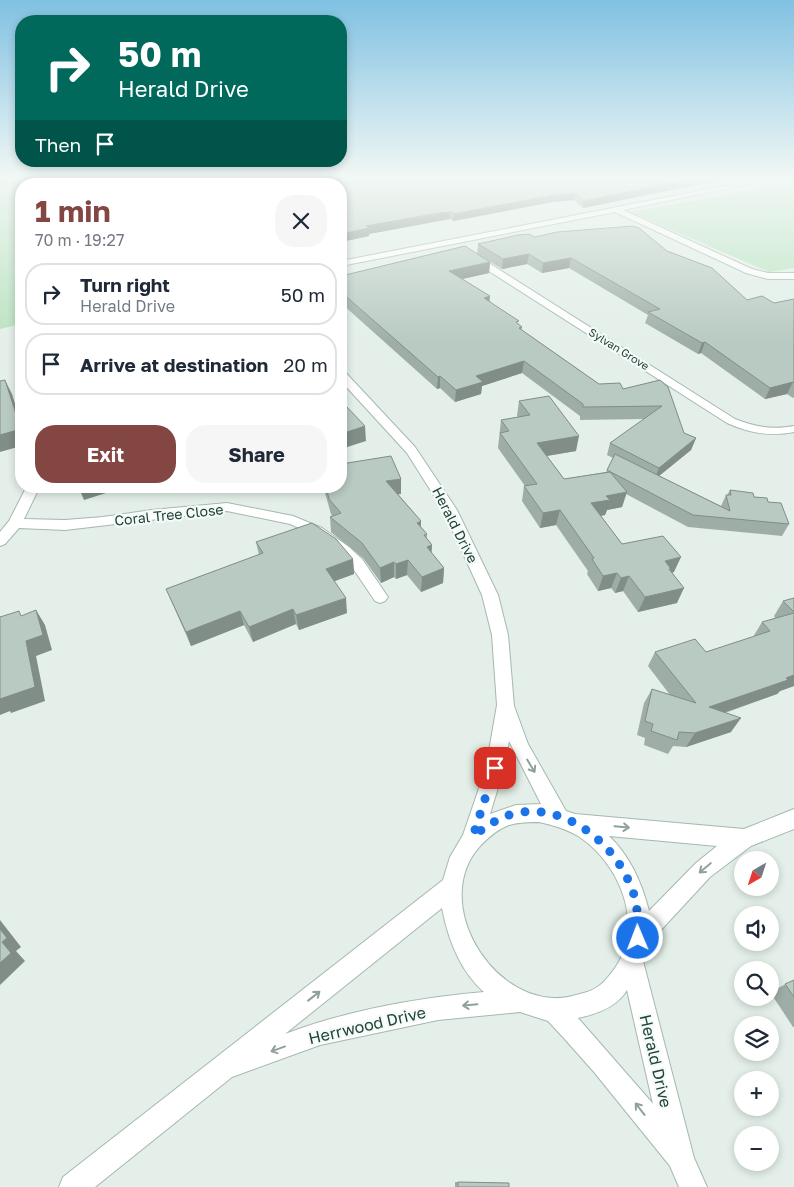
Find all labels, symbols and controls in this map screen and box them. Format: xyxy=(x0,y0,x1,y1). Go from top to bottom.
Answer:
text: 50 m xyxy=(118,33,201,75)
icon: right xyxy=(35,35,100,100)
text: Herald Drive xyxy=(118,75,249,102)
icon: arrive xyxy=(91,130,119,158)
text: Then xyxy=(35,133,81,156)
text: 1 min xyxy=(35,193,111,229)
button: close xyxy=(275,195,327,247)
text: 70 m · 19:27 xyxy=(35,230,124,250)
text: Turn right xyxy=(80,273,170,296)
icon: right xyxy=(37,280,65,308)
text: 50 m xyxy=(281,283,325,306)
text: Herald Drive xyxy=(80,296,175,316)
street label: Sylvan Grove xyxy=(587,325,652,372)
icon: arrive xyxy=(37,350,65,378)
text: Arrive at destination xyxy=(80,353,268,376)
text: 20 m xyxy=(283,353,328,376)
button: Exit xyxy=(35,425,176,483)
button: Share xyxy=(186,425,327,483)
street label: Herald Drive xyxy=(429,484,482,566)
street label: Coral Tree Close xyxy=(114,500,224,529)
pin xyxy=(474,747,516,789)
icon: arrive xyxy=(481,754,509,782)
one-way arrow xyxy=(527,758,537,772)
one-way arrow xyxy=(614,823,630,832)
north arrow xyxy=(734,851,779,896)
map controls xyxy=(734,851,779,1171)
one-way arrow xyxy=(699,863,712,874)
button: sound xyxy=(734,906,779,951)
position arrow xyxy=(611,911,663,963)
button: search xyxy=(734,961,779,1006)
one-way arrow xyxy=(307,991,320,1002)
one-way arrow xyxy=(463,1000,479,1010)
street label: Herrwood Drive xyxy=(306,1002,428,1048)
street label: Herald Drive xyxy=(636,1012,676,1110)
button: layers xyxy=(734,1016,779,1061)
one-way arrow xyxy=(271,1045,287,1054)
button: + xyxy=(734,1071,779,1116)
one-way arrow xyxy=(635,1103,646,1116)
button: − xyxy=(734,1126,779,1171)

